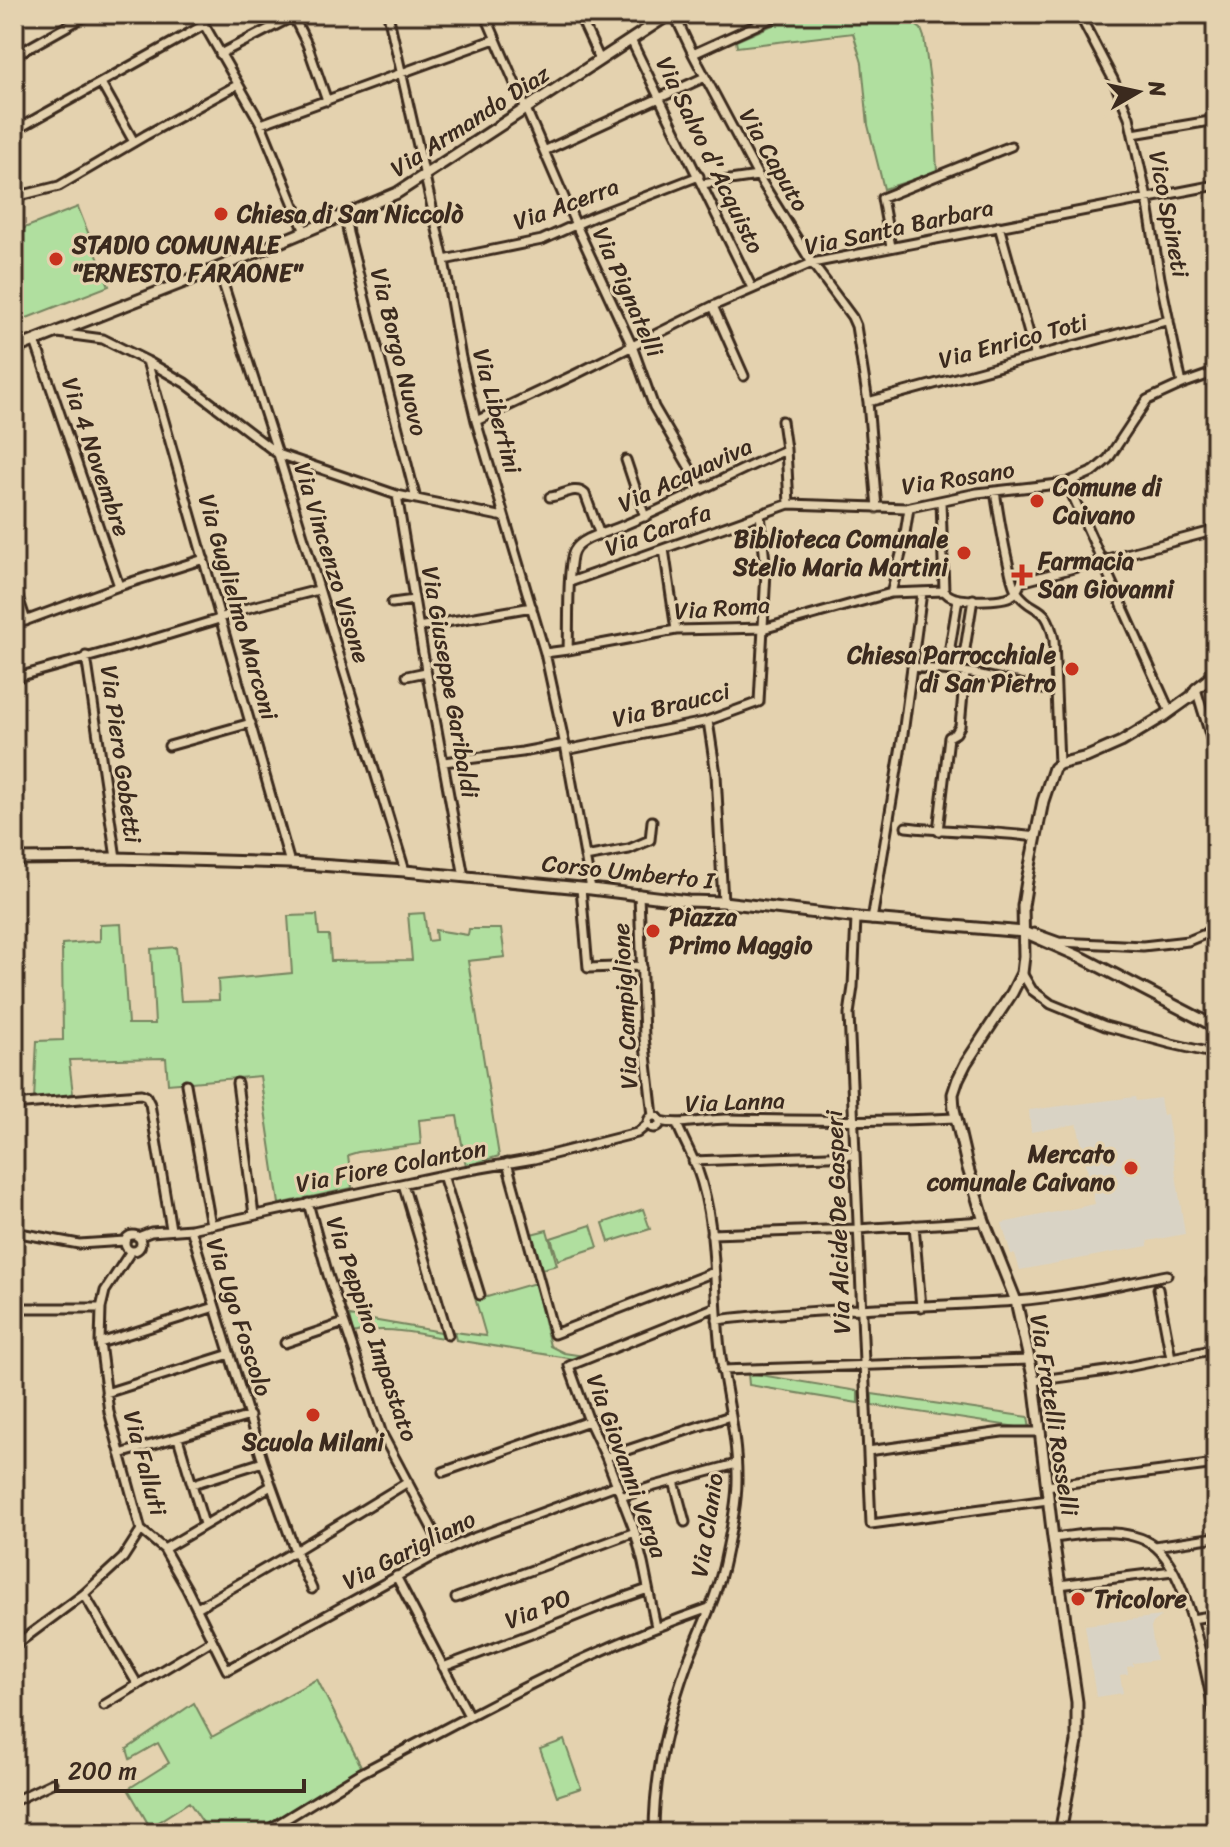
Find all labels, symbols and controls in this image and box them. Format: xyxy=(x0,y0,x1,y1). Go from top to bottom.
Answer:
street label: Via Salvo d'Acquisto xyxy=(644,49,776,261)
north arrow xyxy=(1098,52,1178,132)
street label: Via Armando Diaz xyxy=(381,53,559,189)
text: N xyxy=(1137,77,1178,100)
street label: Via Caputo xyxy=(727,100,821,220)
street label: Vico Spineti xyxy=(1136,147,1202,282)
street label: Via Acerra xyxy=(507,165,625,243)
street label: Via Santa Barbara xyxy=(801,186,997,268)
place label: Chiesa di San Niccolò xyxy=(236,193,464,235)
marker: Chiesa di San Niccolò xyxy=(212,205,230,223)
street label: Via Pignatelli xyxy=(580,220,676,365)
place label: STADIO COMUNALE "ERNESTO FARAONE" xyxy=(71,224,304,294)
marker: STADIO COMUNALE "ERNESTO FARAONE" xyxy=(47,250,65,268)
street label: Via Borgo Nuovo xyxy=(358,264,440,440)
street label: Via Enrico Toti xyxy=(934,301,1093,381)
street label: Via Libertini xyxy=(460,344,534,479)
street label: Via 4 Novembre xyxy=(49,372,143,542)
street label: Via Acquaviva xyxy=(611,425,759,525)
street label: Via Rosano xyxy=(898,448,1018,508)
street label: Via Vincenzo Visone xyxy=(281,457,383,669)
place label: Comune di Caivano xyxy=(1052,466,1163,536)
street label: Via Guglielmo Marconi xyxy=(186,489,290,725)
street label: Via Carafa xyxy=(599,491,718,569)
marker: Comune di Caivano xyxy=(1028,492,1046,510)
place label: Biblioteca Comunale Stelio Maria Martini xyxy=(732,518,949,588)
place label: Farmacia San Giovanni xyxy=(1037,540,1175,610)
marker: Biblioteca Comunale Stelio Maria Martini xyxy=(955,544,973,562)
street label: Via Giuseppe Garibaldi xyxy=(409,563,491,803)
marker: Farmacia San Giovanni xyxy=(1013,566,1031,584)
street label: Via Roma xyxy=(673,584,771,632)
place label: Chiesa Parrocchiale di San Pietro xyxy=(846,634,1057,704)
marker: Chiesa Parrocchiale di San Pietro xyxy=(1063,660,1081,678)
street label: Via Piero Gobetti xyxy=(88,662,154,847)
street label: Via Braucci xyxy=(608,670,736,740)
street label: Corso Umberto I xyxy=(540,842,718,902)
place label: Piazza Primo Maggio xyxy=(669,896,813,966)
street label: Via Campiglione xyxy=(600,922,650,1090)
marker: Piazza Primo Maggio xyxy=(644,922,662,940)
street label: Via Lanna xyxy=(684,1079,786,1125)
street label: Via Alcide De Gasperi xyxy=(813,1108,863,1335)
street label: Via Fiore Colanton xyxy=(292,1127,490,1205)
place label: Mercato comunale Caivano xyxy=(926,1133,1116,1203)
marker: Mercato comunale Caivano xyxy=(1122,1159,1140,1177)
street label: Via Peppino Impastato xyxy=(314,1211,430,1447)
street label: Via Ugo Foscolo xyxy=(194,1232,284,1402)
street label: Via Fratelli Rosselli xyxy=(1017,1311,1091,1520)
street label: Via Giovanni Verga xyxy=(574,1368,680,1565)
street label: Via Falluti xyxy=(111,1406,180,1522)
marker: Scuola Milani xyxy=(304,1406,322,1424)
place label: Scuola Milani xyxy=(241,1421,385,1463)
street label: Via Clanio xyxy=(678,1470,736,1580)
street label: Via Garigliano xyxy=(335,1498,483,1602)
street label: Via PO xyxy=(498,1577,578,1641)
place label: Tricolore xyxy=(1094,1578,1187,1620)
marker: Tricolore xyxy=(1069,1590,1087,1608)
scale bar xyxy=(56,1743,304,1793)
text: 200 m xyxy=(68,1750,137,1792)

